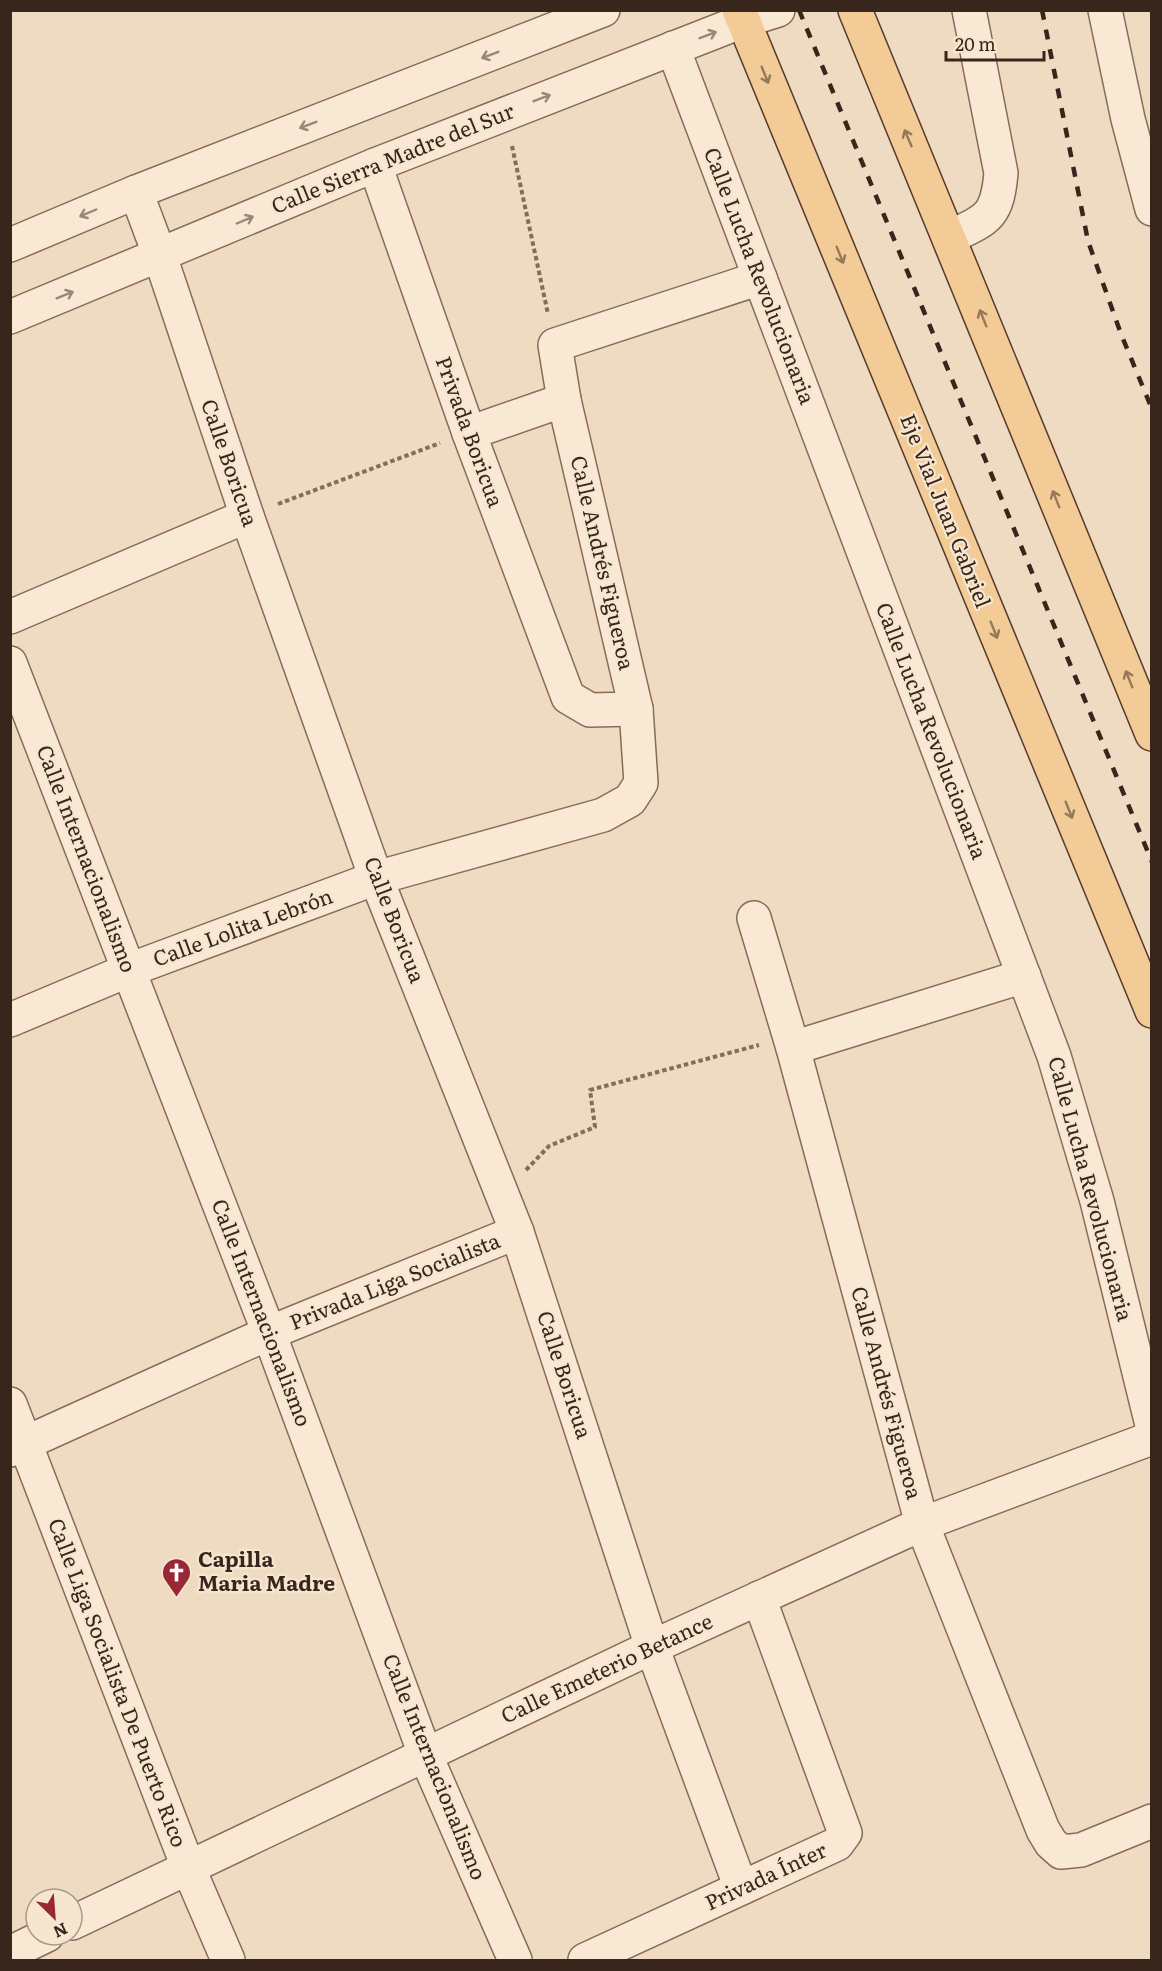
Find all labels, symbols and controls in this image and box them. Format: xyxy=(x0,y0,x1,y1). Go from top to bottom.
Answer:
scale bar xyxy=(946,24,1044,62)
one-way arrow xyxy=(698,28,717,39)
text: 20 m xyxy=(955,30,996,57)
one-way arrow xyxy=(481,50,499,61)
one-way arrow xyxy=(760,65,771,84)
one-way arrow xyxy=(532,92,551,103)
street label: Calle Sierra Madre del Sur xyxy=(266,94,518,220)
one-way arrow xyxy=(299,120,318,131)
one-way arrow xyxy=(902,129,913,148)
street label: Calle Lucha Revolucionaria xyxy=(698,142,825,409)
one-way arrow xyxy=(79,208,97,219)
one-way arrow xyxy=(235,214,253,225)
one-way arrow xyxy=(835,246,846,264)
one-way arrow xyxy=(55,289,73,300)
one-way arrow xyxy=(977,309,988,328)
street label: Privada Boricua xyxy=(430,351,513,512)
street label: Calle Boricua xyxy=(195,394,268,531)
street label: Eje Vial Juan Gabriel xyxy=(894,408,1000,612)
street label: Calle Andrés Figueroa xyxy=(565,452,644,673)
one-way arrow xyxy=(1050,490,1061,509)
street label: Calle Lucha Revolucionaria xyxy=(870,597,997,864)
one-way arrow xyxy=(989,620,1000,639)
one-way arrow xyxy=(1123,671,1134,689)
street label: Calle Internacionalismo xyxy=(31,740,146,976)
one-way arrow xyxy=(1064,800,1075,819)
street label: Calle Boricua xyxy=(358,852,435,987)
street label: Calle Lolita Lebrón xyxy=(148,879,336,973)
street label: Calle Lucha Revolucionaria xyxy=(1042,1053,1143,1325)
street label: Calle Internacionalismo xyxy=(206,1194,321,1430)
street label: Privada Liga Socialista xyxy=(284,1223,505,1336)
street label: Calle Andrés Figueroa xyxy=(845,1282,932,1503)
street label: Calle Boricua xyxy=(531,1306,602,1443)
street label: Calle Liga Socialista De Puerto Rico xyxy=(42,1513,197,1851)
place label: Capilla Maria Madre xyxy=(198,1542,335,1597)
church icon: Capilla Maria Madre xyxy=(161,1556,193,1598)
street label: Calle Emeterio Betance xyxy=(495,1604,717,1729)
street label: Calle Internacionalismo xyxy=(377,1648,496,1884)
street label: Privada Ínter xyxy=(699,1833,831,1917)
north arrow xyxy=(24,1887,84,1947)
text: N xyxy=(50,1918,72,1945)

